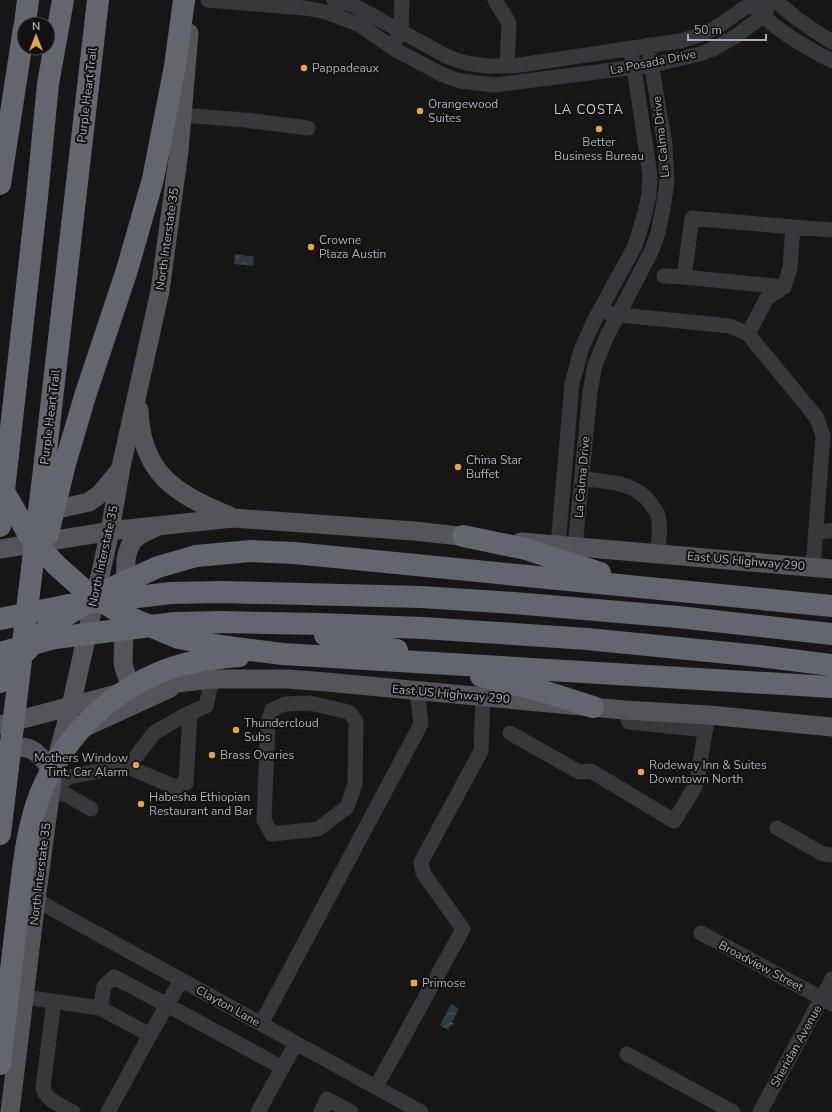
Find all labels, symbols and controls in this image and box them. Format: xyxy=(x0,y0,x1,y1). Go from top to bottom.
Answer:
north arrow xyxy=(16,16,56,56)
scale bar xyxy=(688,16,766,42)
text: N xyxy=(32,19,40,34)
text: 50 m xyxy=(694,22,722,38)
street label: Purple Heart Trail xyxy=(73,46,101,143)
street label: La Posada Drive xyxy=(609,46,697,78)
place label: Pappadeaux xyxy=(312,60,379,76)
marker: Pappadeaux xyxy=(299,63,309,73)
street label: La Calma Drive xyxy=(649,95,673,179)
place label: Orangewood Suites xyxy=(428,96,498,126)
district label: LA COSTA xyxy=(554,101,624,119)
marker: Orangewood Suites xyxy=(415,106,425,116)
marker: Better Business Bureau xyxy=(594,124,604,134)
place label: Better Business Bureau xyxy=(554,134,644,164)
street label: North Interstate 35 xyxy=(152,187,182,291)
place label: Crowne Plaza Austin xyxy=(319,232,386,262)
marker: Crowne Plaza Austin xyxy=(306,242,316,252)
street label: Purple Heart Trail xyxy=(36,368,64,465)
street label: La Calma Drive xyxy=(570,435,594,519)
place label: China Star Buffet xyxy=(466,452,523,482)
marker: China Star Buffet xyxy=(453,462,463,472)
street label: North Interstate 35 xyxy=(84,504,122,608)
street label: East US Highway 290 xyxy=(686,548,806,574)
street label: East US Highway 290 xyxy=(391,681,511,707)
place label: Thundercloud Subs xyxy=(244,715,319,745)
marker: Thundercloud Subs xyxy=(231,725,241,735)
place label: Brass Ovaries xyxy=(220,747,294,763)
place label: Mothers Window Tint, Car Alarm xyxy=(34,750,128,780)
marker: Brass Ovaries xyxy=(207,750,217,760)
place label: Rodeway Inn & Suites Downtown North xyxy=(649,757,767,787)
marker: Mothers Window Tint, Car Alarm xyxy=(131,760,141,770)
marker: Rodeway Inn & Suites Downtown North xyxy=(636,767,646,777)
place label: Habesha Ethiopian Restaurant and Bar xyxy=(149,789,254,819)
marker: Habesha Ethiopian Restaurant and Bar xyxy=(136,799,146,809)
street label: North Interstate 35 xyxy=(26,822,54,926)
street label: Broadview Street xyxy=(716,937,807,995)
place label: Primose xyxy=(422,975,466,991)
marker: Primose xyxy=(409,978,419,988)
street label: Clayton Lane xyxy=(193,982,263,1030)
street label: Sheridan Avenue xyxy=(767,1002,825,1090)

